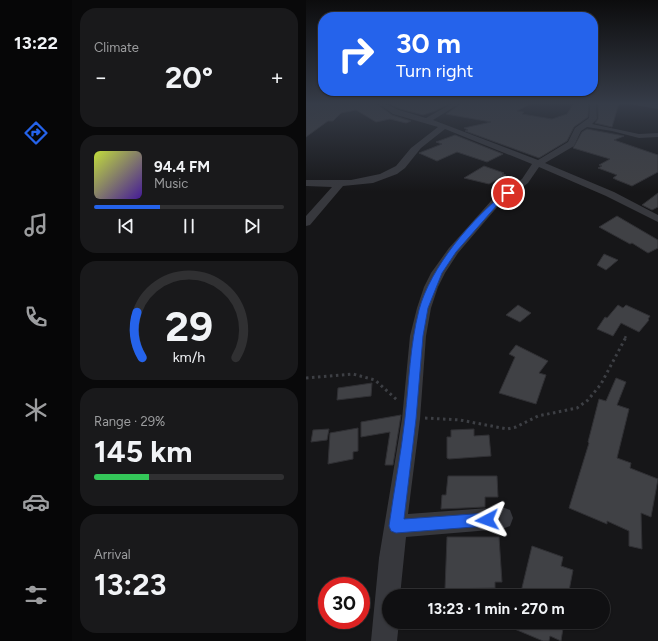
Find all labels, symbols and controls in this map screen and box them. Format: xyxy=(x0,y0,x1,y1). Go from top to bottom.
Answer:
text: 30 m xyxy=(396,26,461,60)
icon: right xyxy=(330,28,382,80)
text: 13:22 xyxy=(14,32,58,54)
text: Climate xyxy=(94,40,139,55)
text: 20° xyxy=(165,59,213,96)
text: Turn right xyxy=(396,60,473,82)
text: − xyxy=(94,64,108,91)
text: + xyxy=(270,64,284,91)
icon: directions xyxy=(22,119,50,147)
text: 94.4 FM xyxy=(154,158,210,176)
text: Music xyxy=(154,176,188,191)
pin xyxy=(491,176,525,210)
icon: arrive xyxy=(497,182,519,204)
icon: music xyxy=(22,211,50,239)
icon: previous xyxy=(115,215,137,237)
icon: pause xyxy=(178,215,200,237)
icon: next xyxy=(241,215,263,237)
text: 29 xyxy=(165,301,213,351)
icon: phone xyxy=(22,303,50,331)
text: km/h xyxy=(173,348,205,366)
icon: climate xyxy=(22,396,50,424)
text: Range · 29% xyxy=(94,414,165,429)
text: 145 km xyxy=(94,433,193,470)
icon: car xyxy=(22,488,50,516)
position arrow xyxy=(466,499,508,541)
text: Arrival xyxy=(94,547,131,562)
text: 13:23 xyxy=(94,566,166,603)
speed limit sign: 30 xyxy=(318,577,370,629)
icon: filters xyxy=(22,581,50,609)
text: 13:23 · 1 min · 270 m xyxy=(427,600,565,618)

